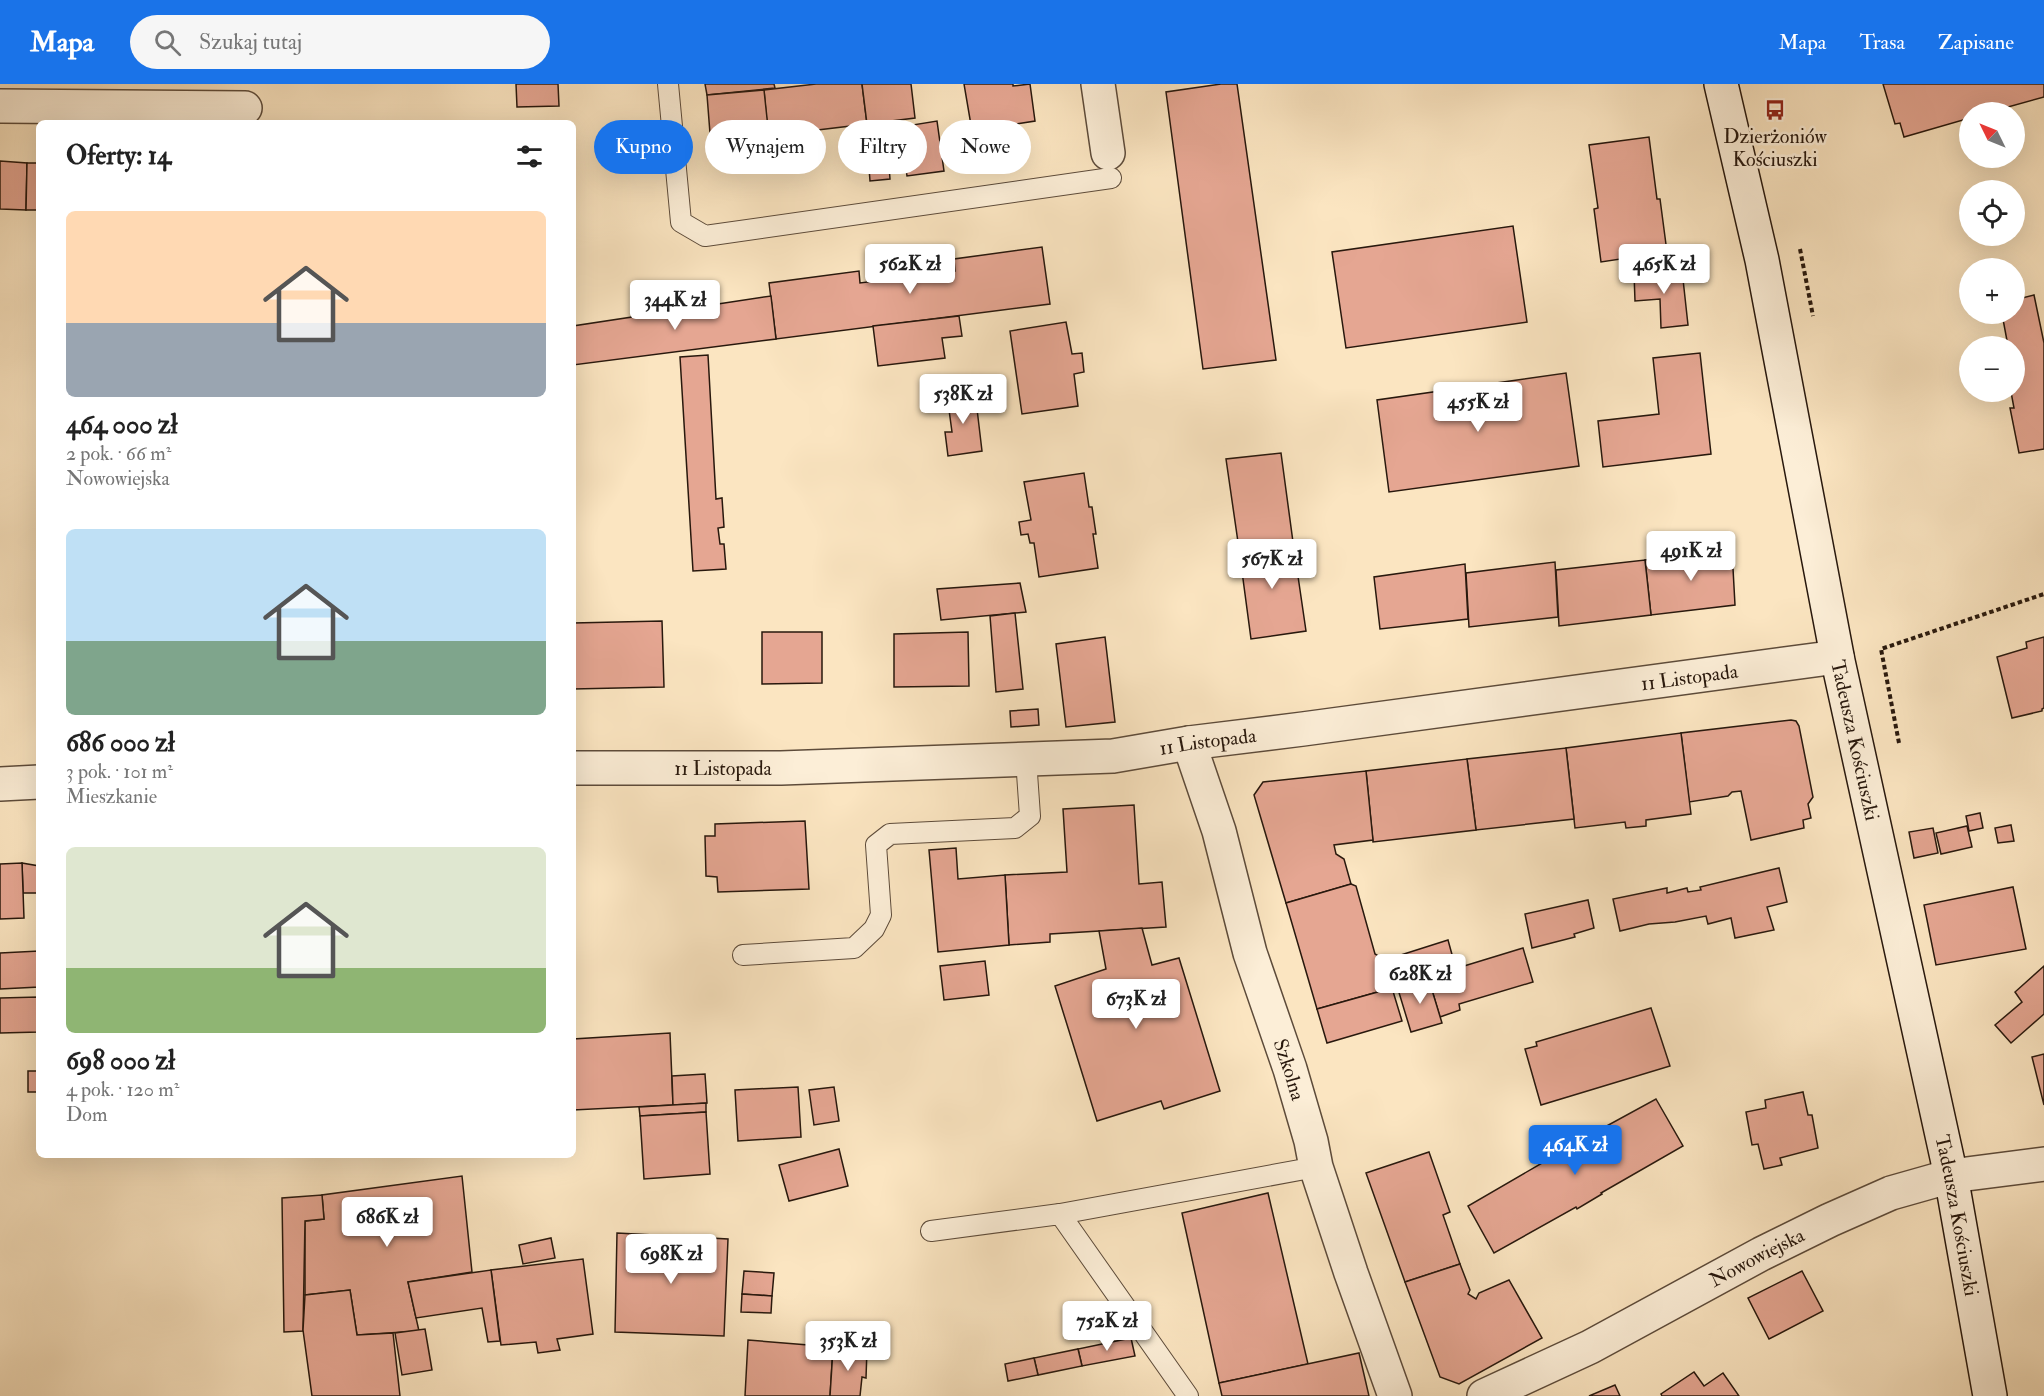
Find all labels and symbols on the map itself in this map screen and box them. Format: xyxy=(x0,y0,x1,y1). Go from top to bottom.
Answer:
bus stop icon: Dzierżoniów Kościuszki xyxy=(1763,98,1787,122)
north arrow xyxy=(1959,102,2025,168)
place label: Dzierżoniów Kościuszki xyxy=(1723,124,1828,172)
pin: 562K zł xyxy=(855,244,965,295)
pin: 465K zł xyxy=(1609,244,1719,295)
pin: 344K zł xyxy=(620,280,730,331)
pin: 538K zł xyxy=(908,374,1018,425)
pin: 455K zł xyxy=(1423,382,1533,433)
pin: 491K zł xyxy=(1636,531,1746,582)
pin: 567K zł xyxy=(1217,539,1327,590)
street label: 11 Listopada xyxy=(1639,658,1740,696)
street label: Tadeusza Kościuszki xyxy=(1826,658,1885,823)
street label: 11 Listopada xyxy=(1157,722,1258,760)
street label: 11 Listopada xyxy=(674,756,773,782)
pin: 628K zł xyxy=(1365,954,1475,1005)
pin: 673K zł xyxy=(1081,979,1191,1030)
street label: Szkolna xyxy=(1268,1035,1311,1104)
pin: 464K zł xyxy=(1520,1125,1630,1176)
street label: Tadeusza Kościuszki xyxy=(1930,1132,1985,1298)
pin: 686K zł xyxy=(332,1197,442,1248)
street label: Nowowiejska xyxy=(1705,1222,1809,1292)
pin: 698K zł xyxy=(616,1234,726,1285)
pin: 752K zł xyxy=(1052,1301,1162,1352)
pin: 353K zł xyxy=(793,1321,903,1372)

